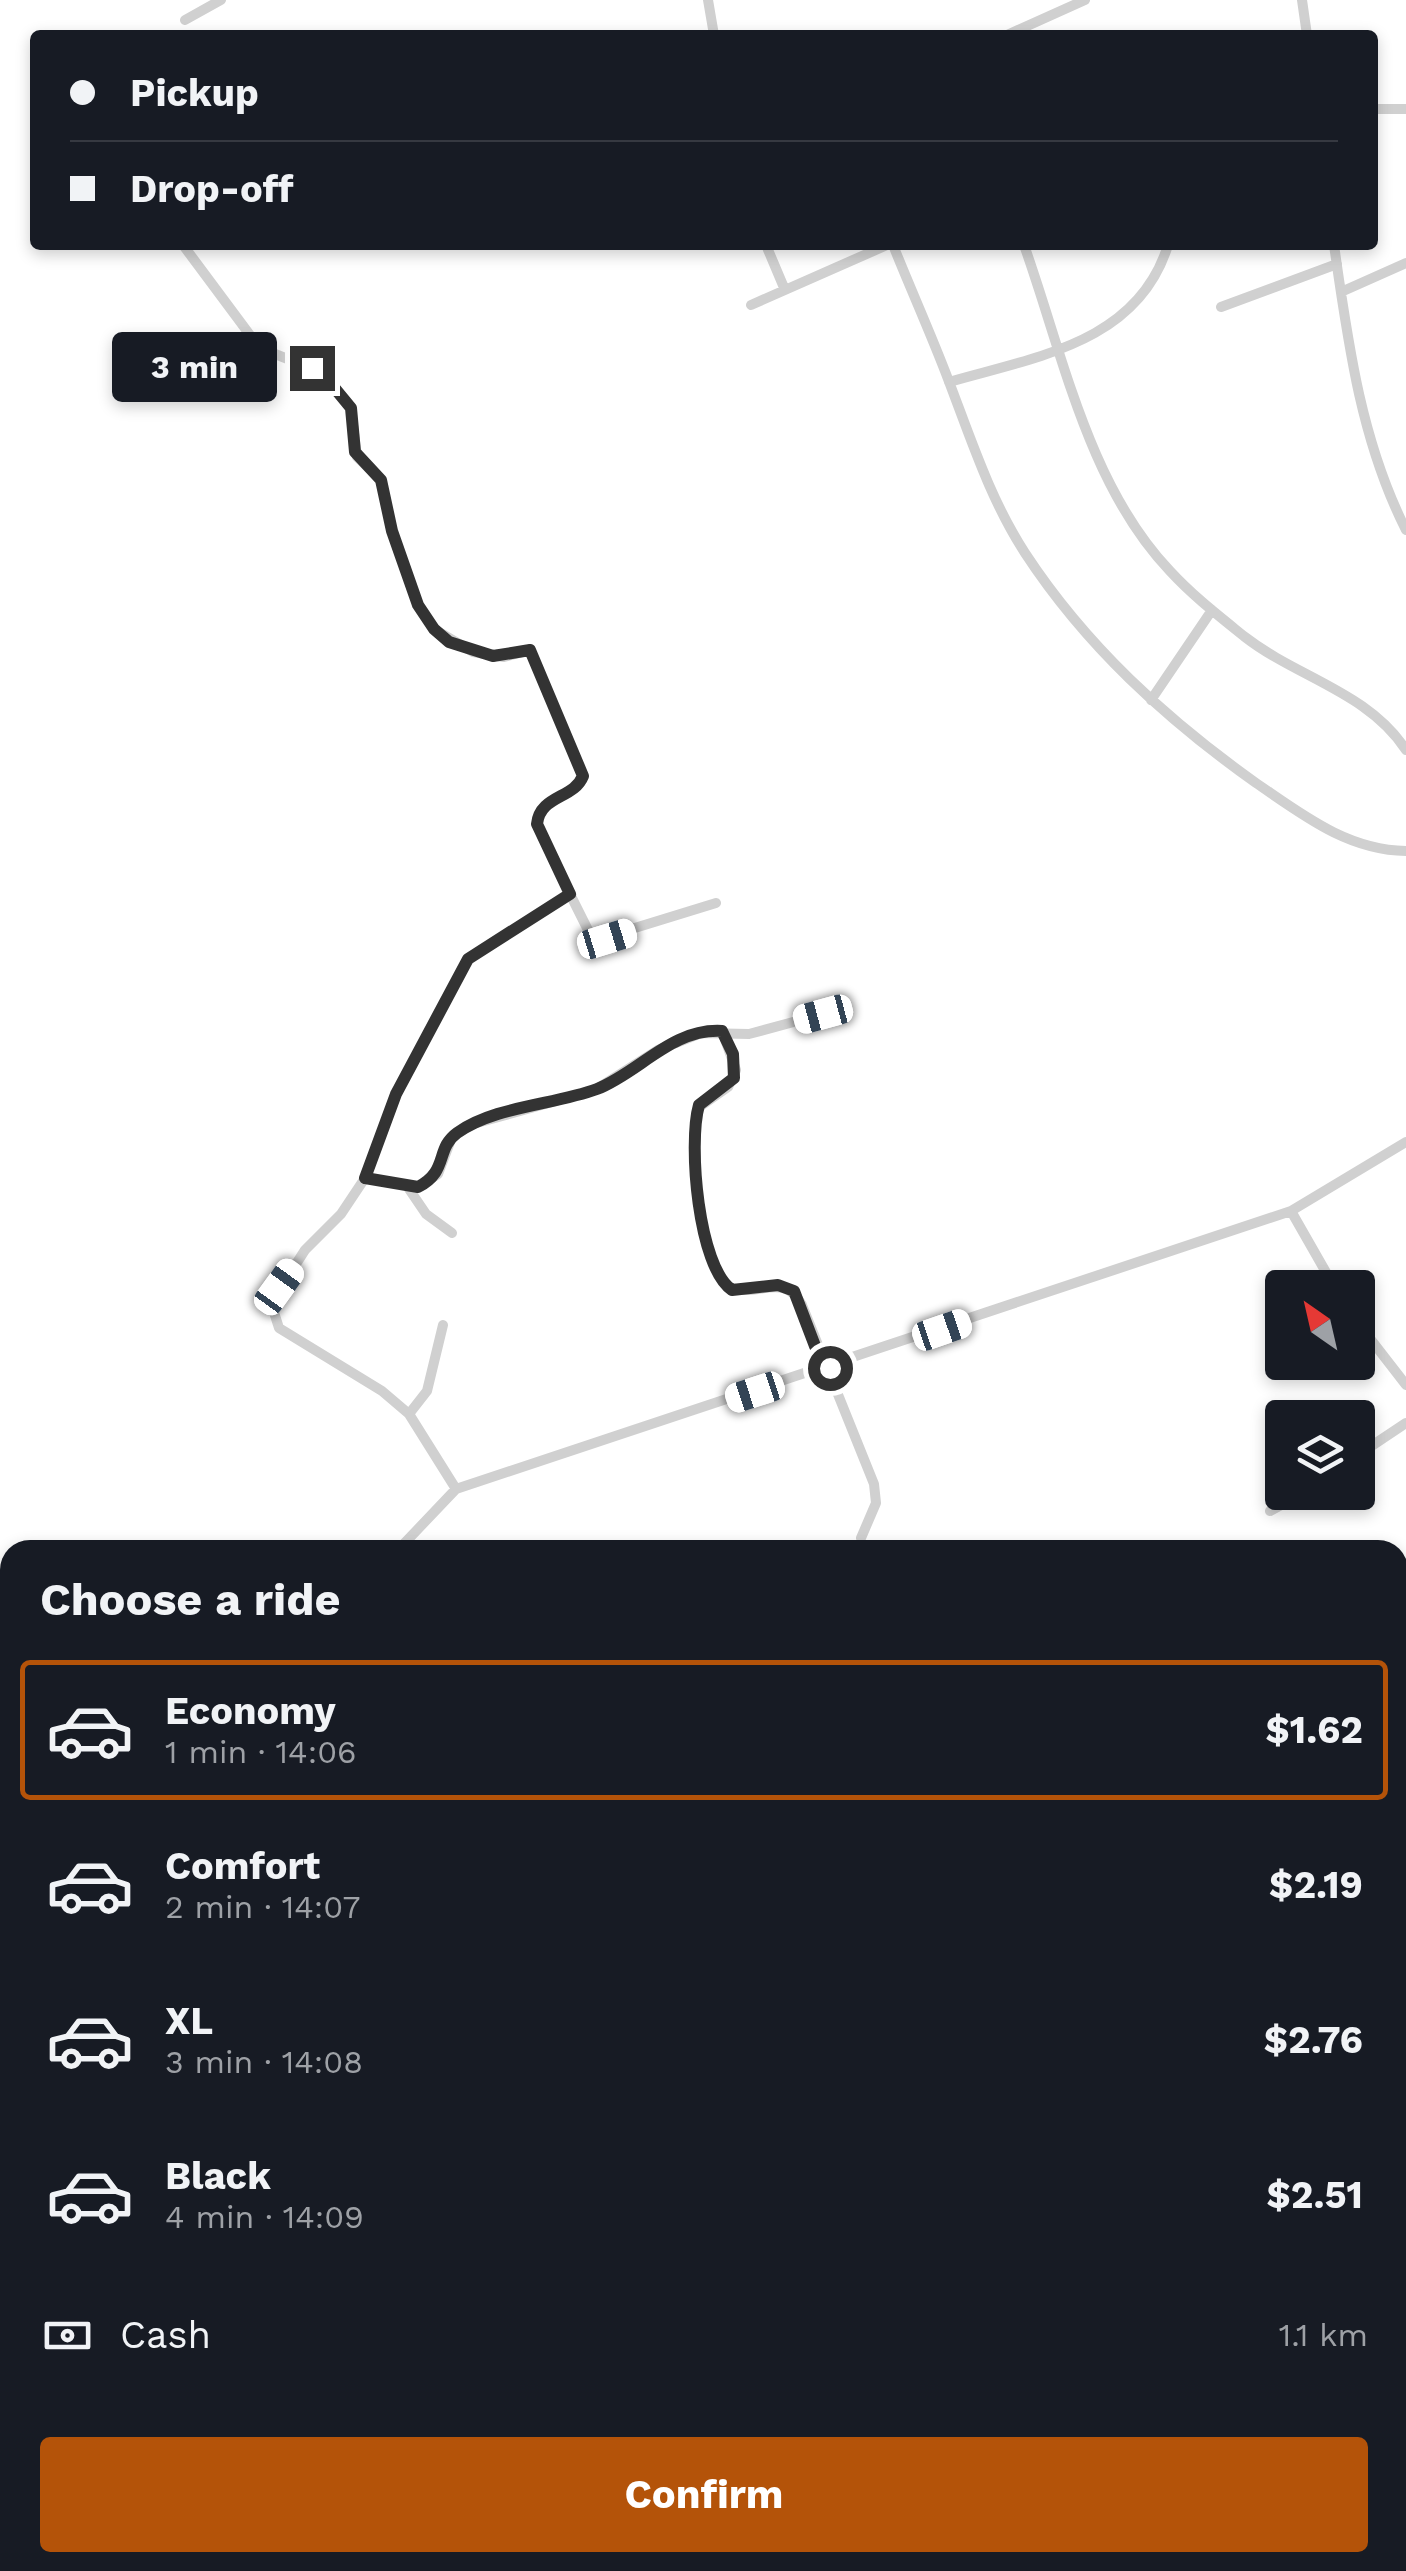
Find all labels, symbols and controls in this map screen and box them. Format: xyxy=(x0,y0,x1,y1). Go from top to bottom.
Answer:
text: Pickup xyxy=(130,71,259,115)
text: Drop-off xyxy=(130,167,294,211)
callout: 3 min xyxy=(112,333,277,403)
route end xyxy=(290,346,335,391)
text: 3 min xyxy=(151,348,238,386)
car xyxy=(574,916,640,962)
car xyxy=(790,992,856,1036)
car xyxy=(249,1254,309,1320)
north arrow xyxy=(1265,1270,1375,1380)
map controls xyxy=(1265,1270,1375,1510)
car xyxy=(909,1306,975,1354)
route start xyxy=(808,1346,853,1391)
car xyxy=(722,1368,788,1416)
button: layers xyxy=(1265,1400,1375,1510)
text: Choose a ride xyxy=(40,1573,340,1626)
icon: car xyxy=(45,1685,135,1775)
text: Economy xyxy=(165,1689,336,1733)
text: $1.62 xyxy=(1265,1708,1363,1752)
text: 1 min · 14:06 xyxy=(165,1733,357,1771)
icon: car xyxy=(45,1840,135,1930)
text: Comfort xyxy=(165,1844,320,1888)
text: $2.19 xyxy=(1269,1863,1363,1907)
text: 2 min · 14:07 xyxy=(165,1888,361,1926)
icon: car xyxy=(45,1995,135,2085)
text: XL xyxy=(165,1999,213,2043)
text: $2.76 xyxy=(1264,2018,1363,2062)
text: 3 min · 14:08 xyxy=(165,2043,363,2081)
icon: car xyxy=(45,2150,135,2240)
text: Black xyxy=(165,2154,271,2198)
text: $2.51 xyxy=(1266,2173,1363,2217)
text: 4 min · 14:09 xyxy=(165,2198,364,2236)
icon: cash xyxy=(40,2308,95,2363)
text: Cash xyxy=(120,2313,211,2357)
text: 1.1 km xyxy=(1279,2316,1368,2354)
button: Confirm xyxy=(40,2437,1368,2552)

